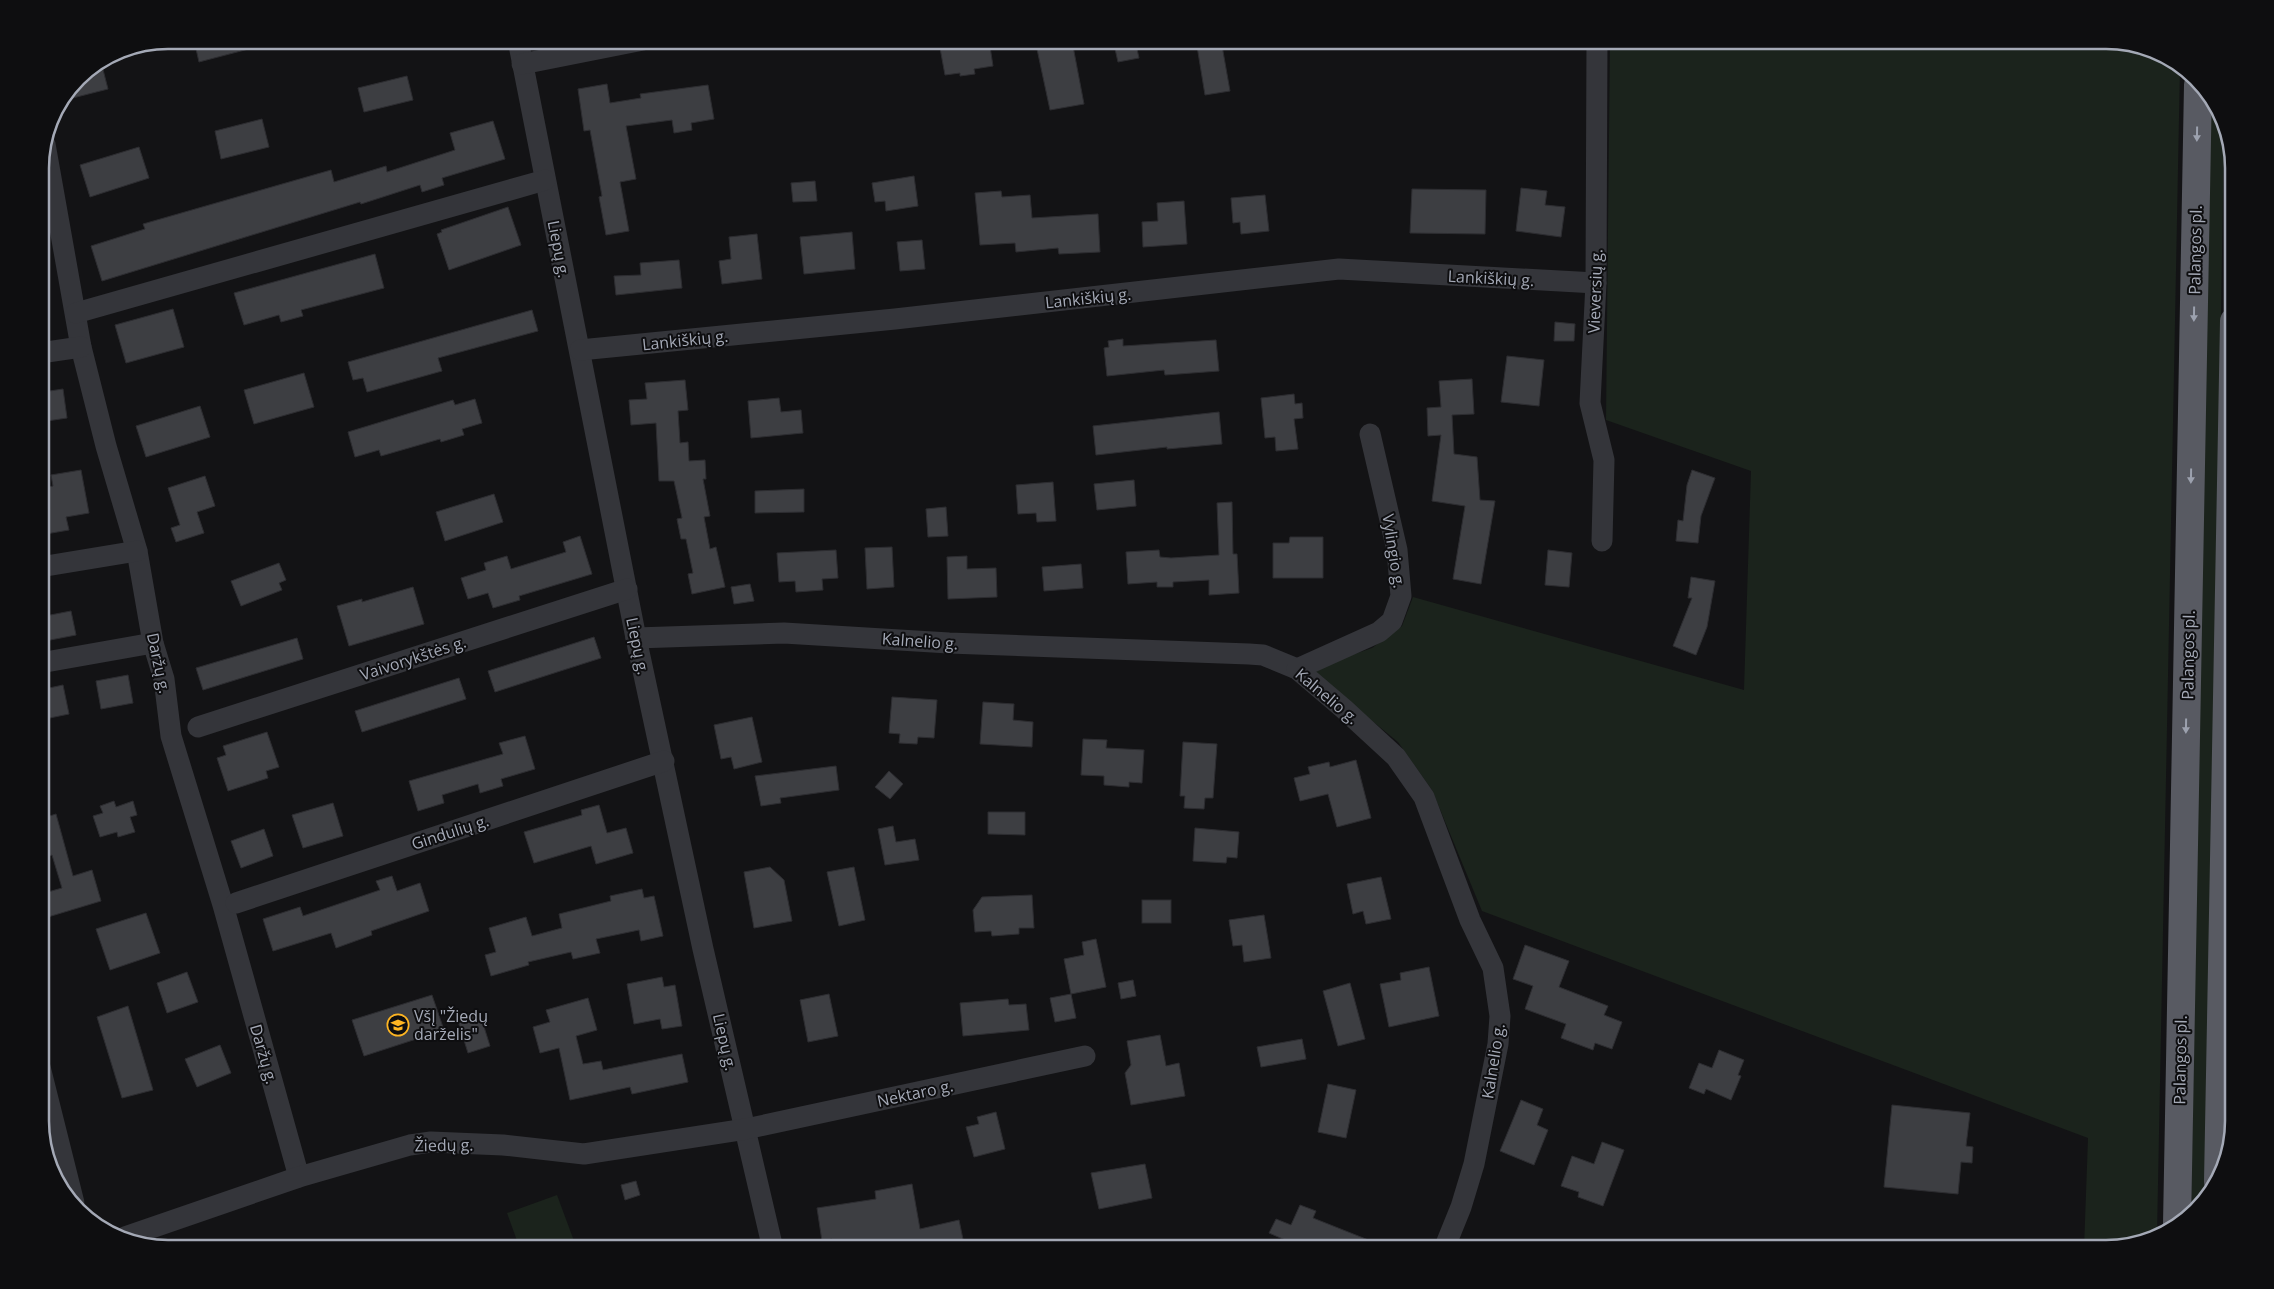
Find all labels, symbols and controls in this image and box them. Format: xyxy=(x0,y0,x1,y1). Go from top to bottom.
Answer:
one-way arrow xyxy=(2193,126,2201,142)
street label: Palangos pl. xyxy=(2183,205,2207,295)
street label: Liepų g. xyxy=(543,218,575,280)
street label: Vieversių g. xyxy=(1583,248,1607,334)
street label: Lankiškių g. xyxy=(1447,265,1535,291)
street label: Lankiškių g. xyxy=(1044,283,1132,313)
one-way arrow xyxy=(2190,306,2198,322)
street label: Lankiškių g. xyxy=(641,325,729,355)
one-way arrow xyxy=(2187,468,2195,484)
street label: Vylingio g. xyxy=(1377,512,1411,590)
street label: Palangos pl. xyxy=(2176,610,2200,700)
street label: Liepų g. xyxy=(621,615,655,677)
street label: Kalnelio g. xyxy=(881,627,959,655)
street label: Daržų g. xyxy=(142,631,176,695)
street label: Vaivorykštės g. xyxy=(357,631,469,685)
street label: Kalnelio g. xyxy=(1291,663,1363,729)
one-way arrow xyxy=(2182,718,2190,734)
street label: Gindulių g. xyxy=(409,809,491,855)
place label: VšĮ "Žiedų darželis" xyxy=(414,1005,488,1045)
street label: Liepų g. xyxy=(708,1011,742,1073)
school or university icon: VšĮ "Žiedų darželis" xyxy=(386,1013,410,1037)
street label: Palangos pl. xyxy=(2168,1015,2192,1105)
street label: Daržų g. xyxy=(245,1021,283,1087)
street label: Kalnelio g. xyxy=(1476,1022,1510,1100)
street label: Nektaro g. xyxy=(875,1074,955,1112)
street label: Žiedų g. xyxy=(414,1133,474,1157)

